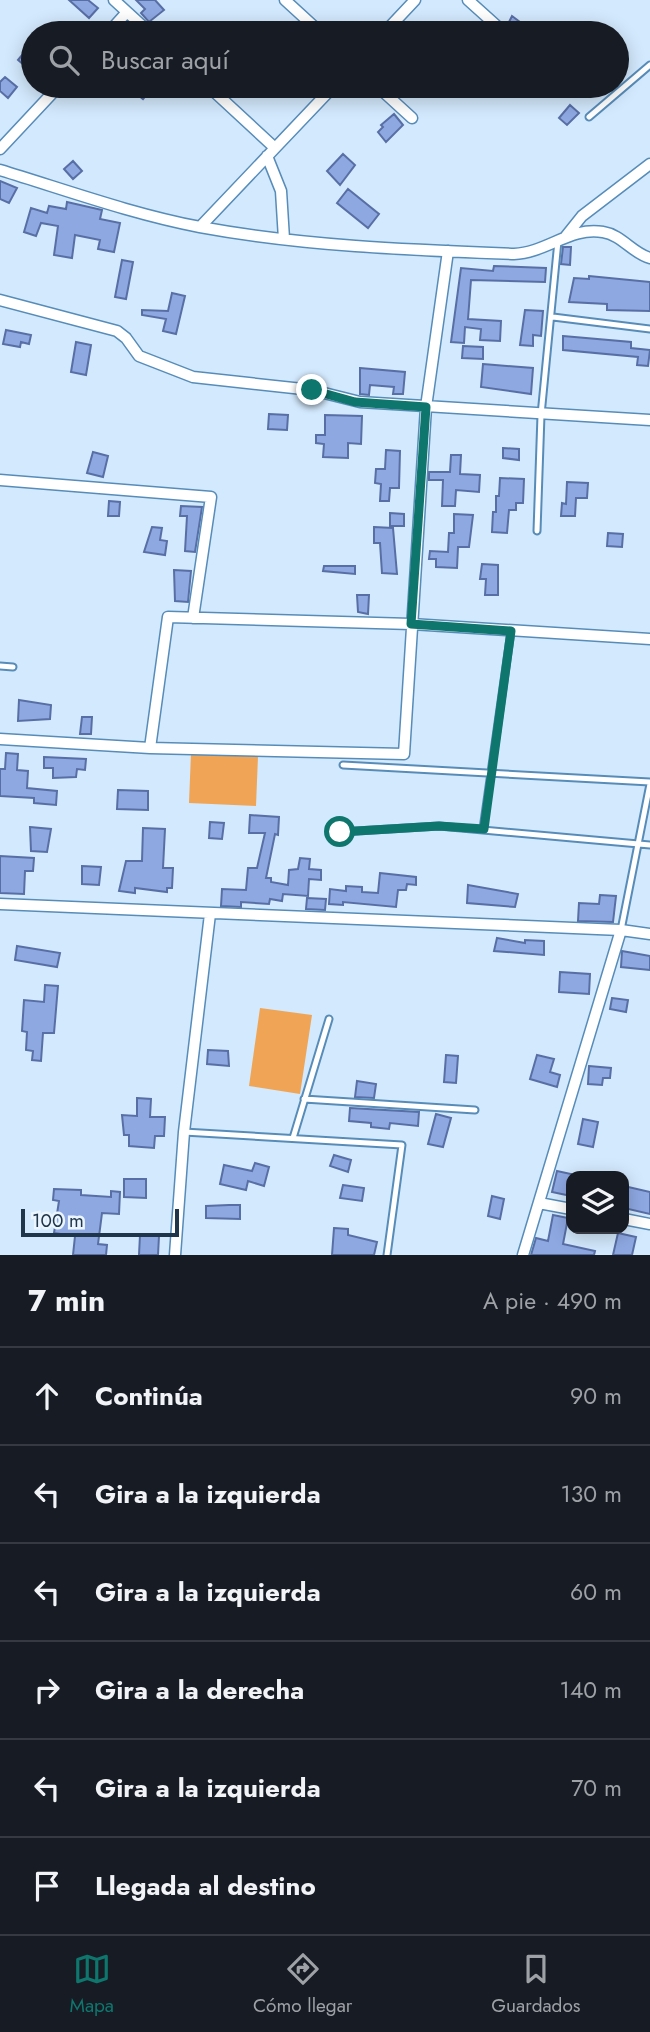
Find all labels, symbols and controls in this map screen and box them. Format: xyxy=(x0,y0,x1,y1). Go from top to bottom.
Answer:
search box xyxy=(21,21,629,98)
icon: search xyxy=(45,41,83,79)
text: Buscar aquí xyxy=(101,41,229,79)
route end xyxy=(296,374,327,405)
route start xyxy=(324,816,355,847)
map controls xyxy=(566,1171,629,1234)
button: layers xyxy=(566,1171,629,1234)
scale bar xyxy=(21,1206,178,1238)
text: 100 m xyxy=(32,1207,84,1234)
text: 7 min xyxy=(28,1279,105,1322)
text: A pie · 490 m xyxy=(483,1284,622,1318)
icon: ahead xyxy=(28,1377,66,1415)
text: Continúa xyxy=(95,1377,203,1415)
text: 90 m xyxy=(570,1379,622,1413)
icon: left xyxy=(28,1475,66,1513)
text: Gira a la izquierda xyxy=(95,1475,321,1513)
text: 130 m xyxy=(560,1477,622,1511)
icon: left xyxy=(28,1573,66,1611)
text: Gira a la izquierda xyxy=(95,1573,321,1611)
text: 60 m xyxy=(570,1575,622,1609)
icon: right xyxy=(28,1671,66,1709)
text: Gira a la derecha xyxy=(95,1671,304,1709)
text: 140 m xyxy=(560,1673,622,1707)
icon: left xyxy=(28,1769,66,1807)
text: Gira a la izquierda xyxy=(95,1769,321,1807)
text: 70 m xyxy=(571,1771,622,1805)
icon: arrive xyxy=(28,1867,66,1905)
text: Llegada al destino xyxy=(95,1867,316,1905)
tab: Mapa xyxy=(70,1950,114,2019)
tab: Cómo llegar xyxy=(253,1950,352,2019)
tab: Guardados xyxy=(491,1950,580,2019)

